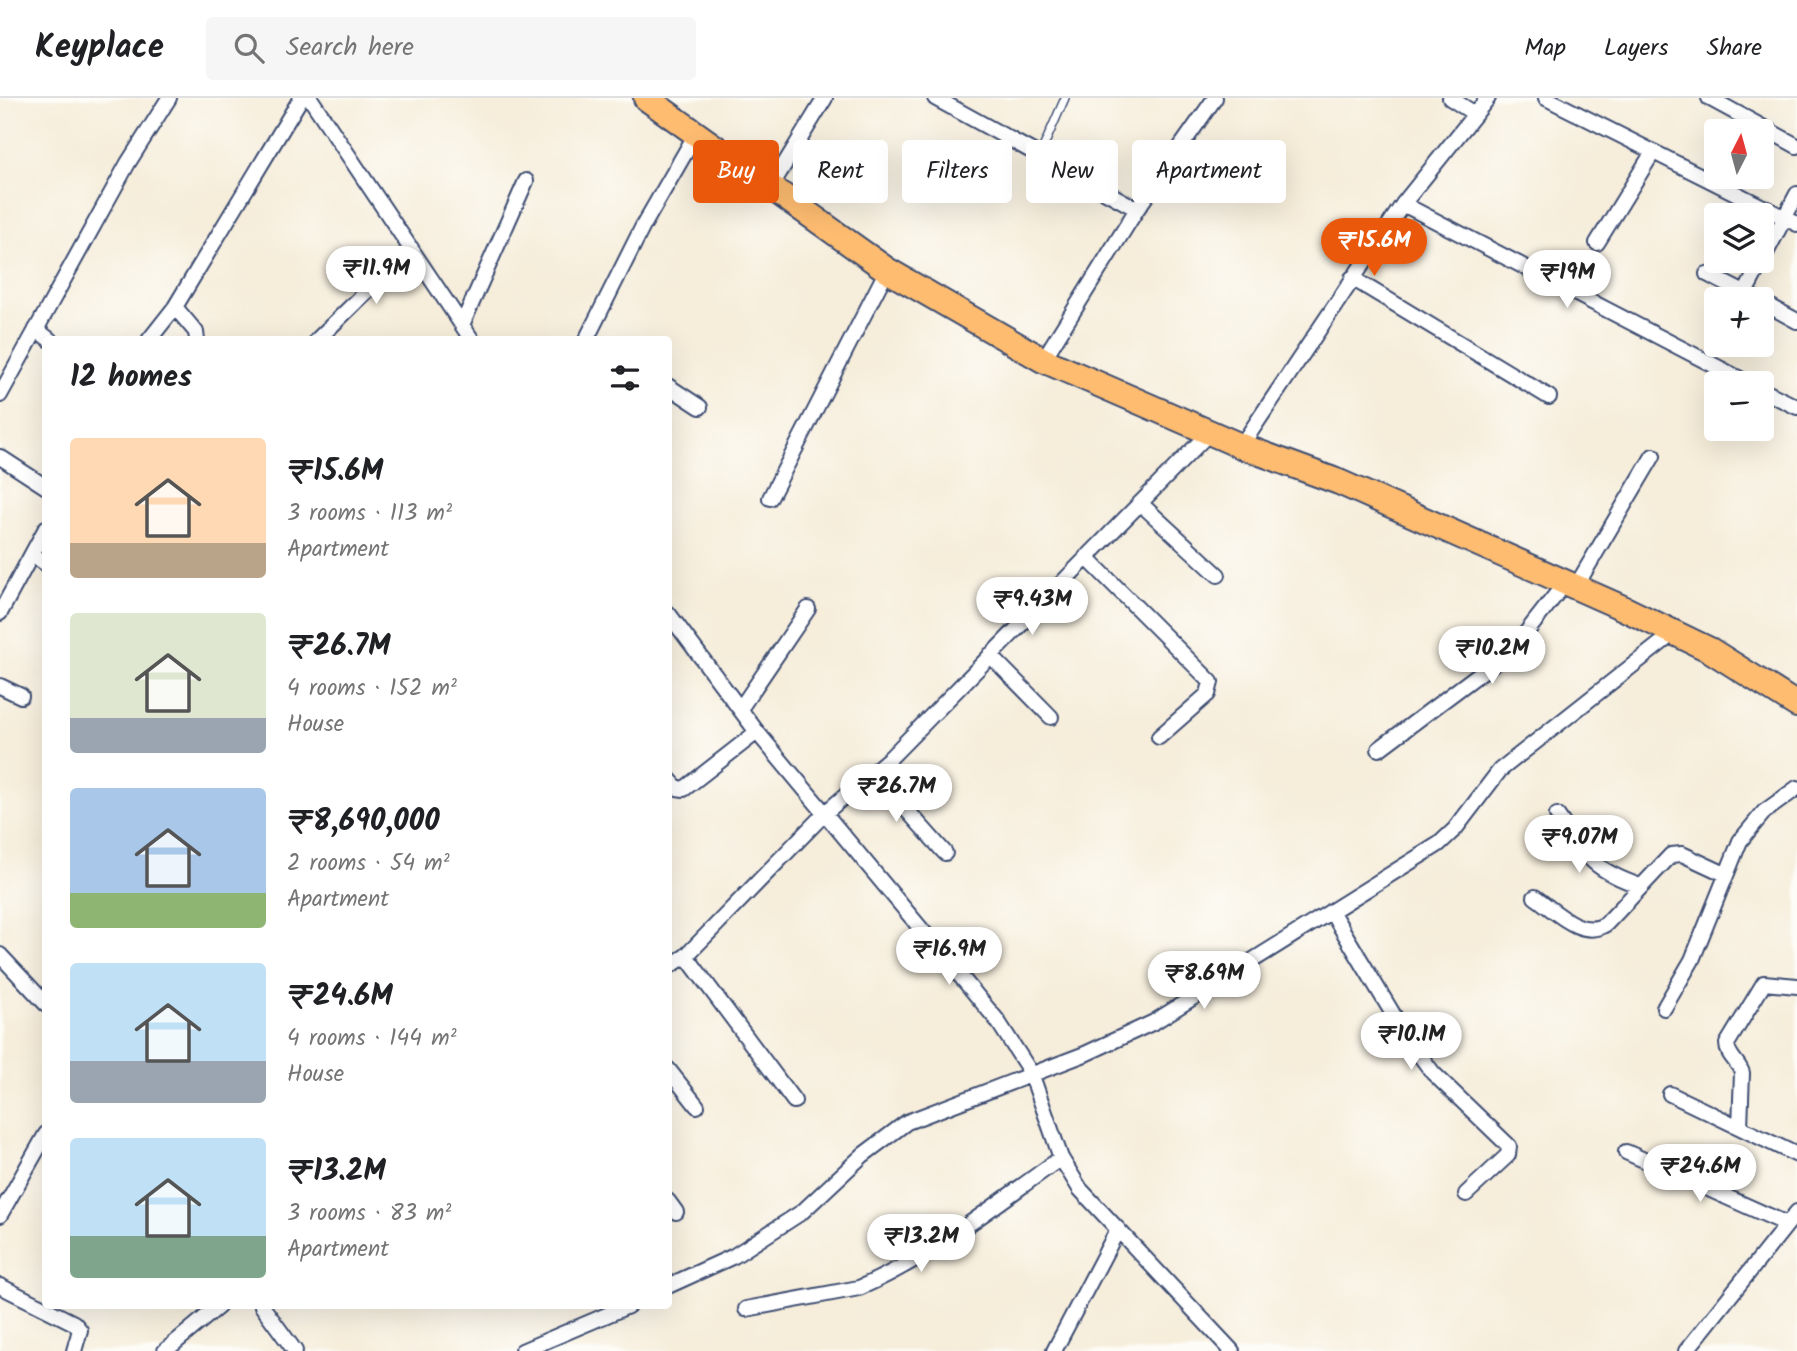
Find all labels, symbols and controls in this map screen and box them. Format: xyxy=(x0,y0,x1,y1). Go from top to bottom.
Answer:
search box xyxy=(206,17,696,80)
text: Keyplace xyxy=(35,22,164,75)
text: Search here xyxy=(286,27,414,69)
icon: search xyxy=(230,29,268,67)
text: Map xyxy=(1524,29,1566,68)
text: Layers xyxy=(1604,29,1668,68)
text: Share xyxy=(1706,29,1762,68)
north arrow xyxy=(1704,119,1774,189)
map controls xyxy=(1704,119,1774,441)
chip: Buy xyxy=(693,140,779,203)
chip: Rent xyxy=(793,140,888,203)
chip: Filters xyxy=(902,140,1012,203)
chip: New xyxy=(1026,140,1118,203)
chip: Apartment xyxy=(1132,140,1286,203)
button: layers xyxy=(1704,203,1774,273)
pin: ₹15.6M xyxy=(1317,218,1431,278)
text: ₹15.6M xyxy=(1337,223,1411,259)
pin: ₹11.9M xyxy=(319,246,433,306)
pin: ₹19M xyxy=(1526,250,1608,310)
text: ₹11.9M xyxy=(342,251,410,287)
text: ₹19M xyxy=(1539,255,1595,291)
button: + xyxy=(1704,287,1774,357)
text: 12 homes xyxy=(70,354,192,402)
icon: filters xyxy=(606,359,644,397)
button: − xyxy=(1704,371,1774,441)
text: ₹15.6M xyxy=(287,448,383,496)
icon: home xyxy=(126,466,210,550)
text: 3 rooms · 113 m² xyxy=(287,496,452,532)
text: Apartment xyxy=(287,532,389,568)
pin: ₹9.43M xyxy=(975,578,1089,637)
text: ₹9.43M xyxy=(992,582,1072,618)
text: ₹26.7M xyxy=(287,623,391,671)
pin: ₹10.2M xyxy=(1435,626,1549,686)
text: ₹10.2M xyxy=(1454,631,1530,667)
icon: home xyxy=(126,641,210,725)
text: 4 rooms · 152 m² xyxy=(287,671,457,707)
text: House xyxy=(287,707,344,743)
pin: ₹26.7M xyxy=(839,764,953,824)
text: ₹26.7M xyxy=(856,769,936,805)
text: ₹8,690,000 xyxy=(287,798,440,846)
icon: home xyxy=(126,816,210,900)
pin: ₹9.07M xyxy=(1522,816,1636,875)
text: ₹9.07M xyxy=(1540,820,1618,856)
text: 2 rooms · 54 m² xyxy=(287,846,450,882)
text: Apartment xyxy=(287,882,389,918)
pin: ₹16.9M xyxy=(892,928,1006,987)
text: ₹16.9M xyxy=(912,932,986,968)
pin: ₹8.69M xyxy=(1147,951,1261,1011)
text: ₹8.69M xyxy=(1164,956,1244,992)
text: ₹24.6M xyxy=(287,973,393,1021)
icon: home xyxy=(126,991,210,1075)
pin: ₹10.1M xyxy=(1354,1012,1468,1072)
text: ₹10.1M xyxy=(1377,1017,1445,1053)
text: 4 rooms · 144 m² xyxy=(287,1021,457,1057)
text: House xyxy=(287,1057,344,1093)
pin: ₹24.6M xyxy=(1643,1144,1757,1204)
text: ₹13.2M xyxy=(287,1148,386,1196)
text: ₹24.6M xyxy=(1659,1149,1741,1185)
icon: home xyxy=(126,1166,210,1250)
text: 3 rooms · 83 m² xyxy=(287,1196,451,1232)
pin: ₹13.2M xyxy=(864,1214,978,1274)
text: ₹13.2M xyxy=(883,1219,959,1255)
text: Apartment xyxy=(287,1232,389,1268)

